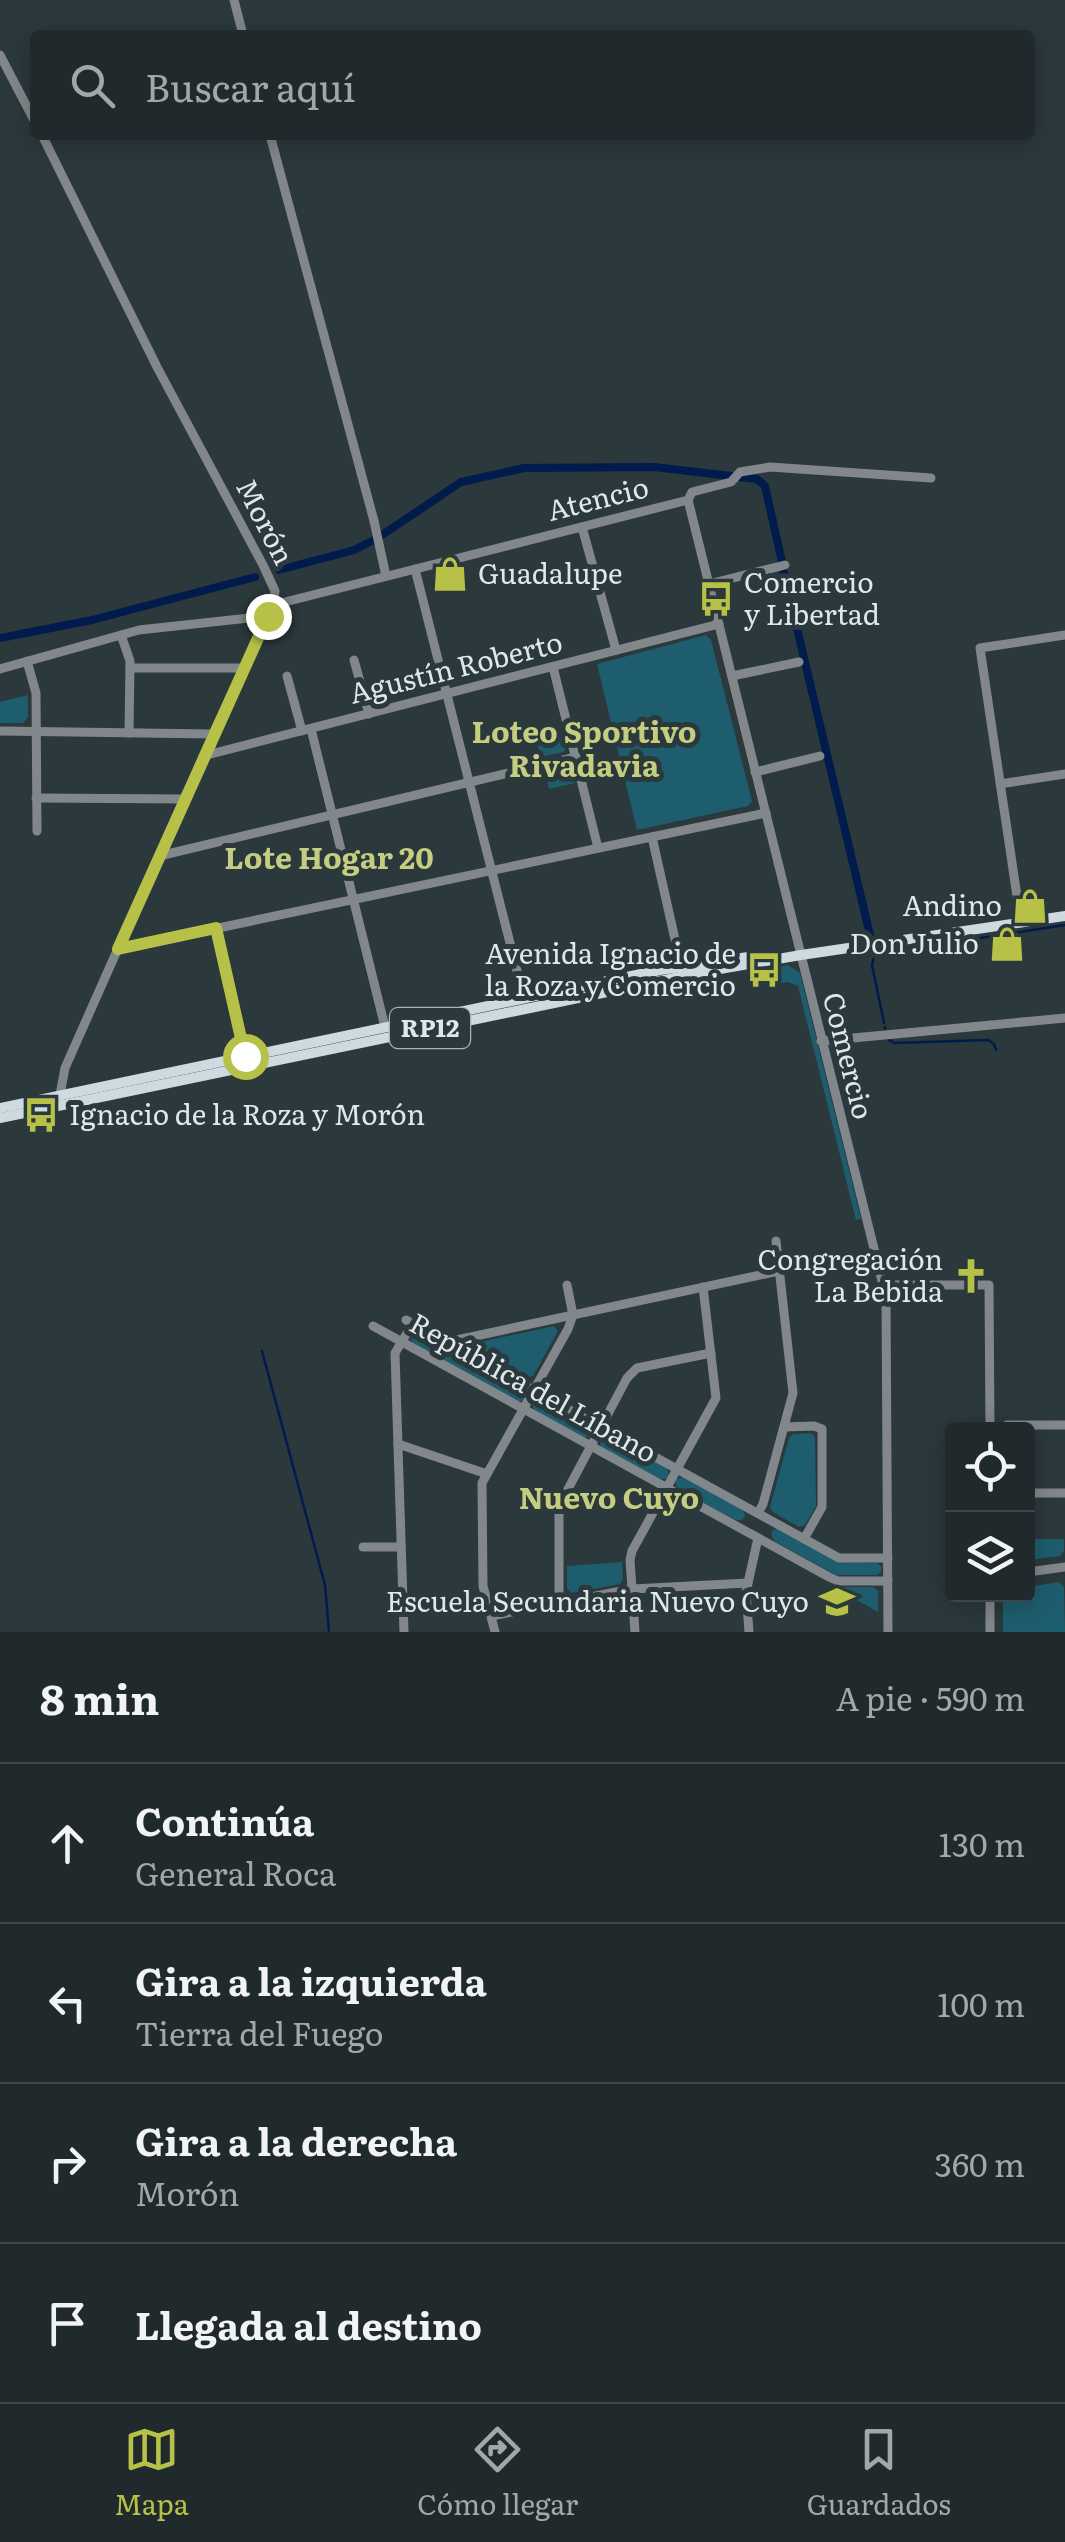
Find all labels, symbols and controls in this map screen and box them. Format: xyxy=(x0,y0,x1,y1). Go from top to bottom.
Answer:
search box xyxy=(30,30,1035,140)
text: Buscar aquí xyxy=(145,57,355,114)
icon: search xyxy=(65,58,120,113)
street label: Atencio xyxy=(543,464,652,530)
street label: Morón xyxy=(227,471,306,571)
place label: Guadalupe xyxy=(478,551,622,593)
shop icon: Guadalupe xyxy=(431,555,469,593)
place label: Comercio y Libertad xyxy=(744,560,880,634)
bus stop icon: Comercio y Libertad xyxy=(697,580,735,618)
route end xyxy=(246,594,292,640)
street label: Agustín Roberto xyxy=(345,619,566,713)
district label: Loteo Sportivo Rivadavia xyxy=(471,708,697,786)
district label: Lote Hogar 20 xyxy=(224,834,434,878)
place label: Andino xyxy=(902,883,1002,925)
shop icon: Andino xyxy=(1011,887,1049,925)
place label: Don Julio xyxy=(850,921,979,963)
shop icon: Don Julio xyxy=(988,925,1026,963)
place label: Avenida Ignacio de la Roza y Comercio xyxy=(485,931,736,1005)
bus stop icon: Avenida Ignacio de la Roza y Comercio xyxy=(745,951,783,989)
street label: Comercio xyxy=(814,988,886,1123)
road number: RP12 xyxy=(390,1008,470,1048)
route start xyxy=(223,1034,269,1080)
place label: Ignacio de la Roza y Morón xyxy=(69,1092,425,1134)
bus stop icon: Ignacio de la Roza y Morón xyxy=(22,1096,60,1134)
place label: Congregación La Bebida xyxy=(757,1237,943,1311)
church icon: Congregación La Bebida xyxy=(952,1257,990,1295)
street label: República del Líbano xyxy=(403,1301,665,1472)
map controls xyxy=(945,1422,1035,1602)
button: locate xyxy=(945,1422,1035,1512)
district label: Nuevo Cuyo xyxy=(519,1474,699,1518)
button: layers xyxy=(945,1512,1035,1602)
place label: Escuela Secundaria Nuevo Cuyo xyxy=(386,1579,809,1621)
school or university icon: Escuela Secundaria Nuevo Cuyo xyxy=(818,1583,856,1621)
text: 8 min xyxy=(40,1666,160,1728)
text: A pie · 590 m xyxy=(836,1673,1025,1721)
text: Continúa xyxy=(135,1791,314,1848)
icon: ahead xyxy=(40,1816,95,1871)
text: 130 m xyxy=(939,1819,1025,1867)
text: General Roca xyxy=(135,1848,336,1896)
text: Gira a la izquierda xyxy=(135,1951,487,2008)
icon: left xyxy=(40,1976,95,2031)
text: 100 m xyxy=(938,1979,1025,2027)
text: Tierra del Fuego xyxy=(135,2008,384,2056)
text: Gira a la derecha xyxy=(135,2111,457,2168)
icon: right xyxy=(40,2136,95,2191)
text: 360 m xyxy=(935,2139,1025,2187)
text: Morón xyxy=(135,2168,239,2216)
text: Llegada al destino xyxy=(135,2295,482,2352)
icon: arrive xyxy=(40,2296,95,2351)
tab: Mapa xyxy=(114,2422,189,2524)
tab: Cómo llegar xyxy=(417,2422,578,2524)
tab: Guardados xyxy=(807,2422,951,2524)

